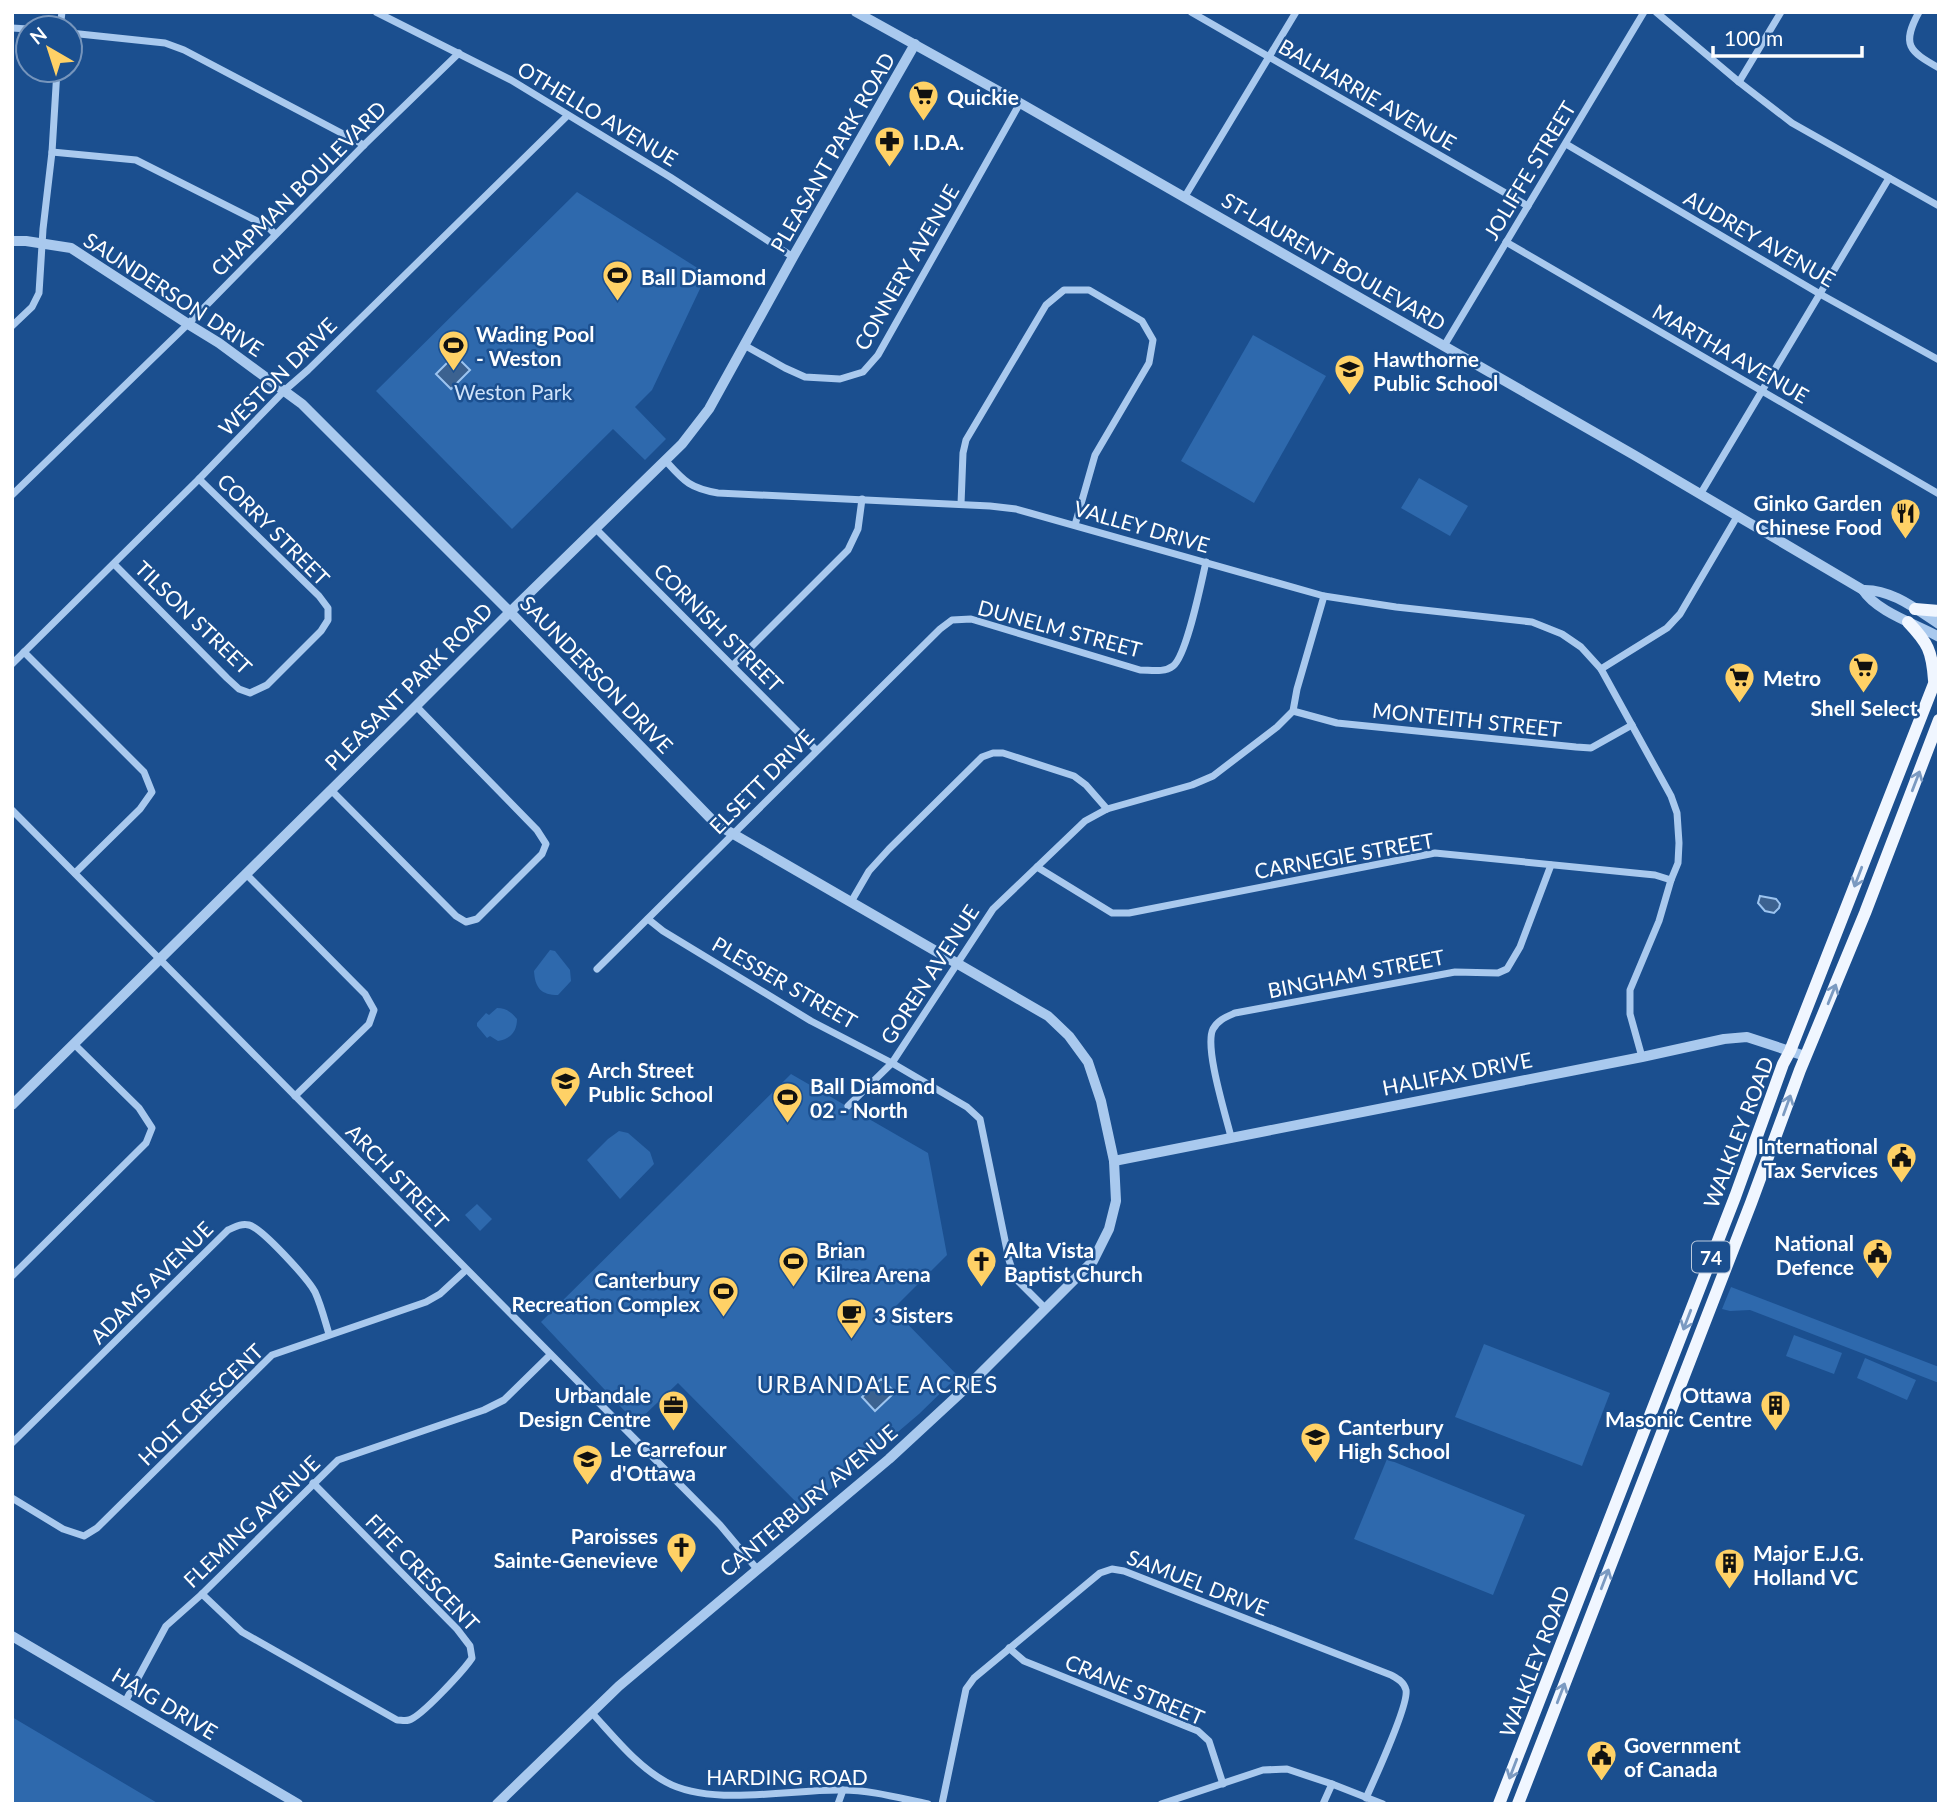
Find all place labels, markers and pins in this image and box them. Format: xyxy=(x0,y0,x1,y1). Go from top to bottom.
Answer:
supermarket icon: Quickie xyxy=(907,79,941,123)
place label: Quickie xyxy=(947,84,1019,109)
pharmacy icon: I.D.A. xyxy=(873,124,907,168)
place label: I.D.A. xyxy=(913,129,964,154)
sports icon: Ball Diamond xyxy=(601,259,635,303)
place label: Ball Diamond xyxy=(641,264,766,289)
place label: Wading Pool - Weston xyxy=(476,321,595,370)
sports icon: Wading Pool - Weston xyxy=(436,328,470,372)
place label: Hawthorne Public School xyxy=(1373,346,1498,395)
school or university icon: Hawthorne Public School xyxy=(1333,353,1367,397)
place label: Ginko Garden Chinese Food xyxy=(1753,490,1882,539)
restaurant icon: Ginko Garden Chinese Food xyxy=(1888,497,1922,541)
supermarket icon: Shell Select xyxy=(1847,650,1881,694)
supermarket icon: Metro xyxy=(1723,660,1757,704)
place label: Metro xyxy=(1763,665,1821,690)
place label: Shell Select xyxy=(1810,695,1918,720)
place label: Arch Street Public School xyxy=(587,1057,713,1106)
school or university icon: Arch Street Public School xyxy=(548,1064,582,1108)
place label: Ball Diamond 02 - North xyxy=(810,1073,935,1122)
sports icon: Ball Diamond 02 - North xyxy=(770,1080,804,1124)
place label: International Tax Services xyxy=(1758,1133,1878,1182)
public building icon: International Tax Services xyxy=(1884,1140,1918,1184)
place label: National Defence xyxy=(1774,1230,1854,1279)
place label: Brian Kilrea Arena xyxy=(816,1237,931,1286)
place label: Alta Vista Baptist Church xyxy=(1003,1237,1143,1286)
public building icon: National Defence xyxy=(1860,1237,1894,1281)
sports icon: Brian Kilrea Arena xyxy=(776,1244,810,1288)
church icon: Alta Vista Baptist Church xyxy=(964,1244,998,1288)
place label: Canterbury Recreation Complex xyxy=(512,1267,701,1316)
sports icon: Canterbury Recreation Complex xyxy=(706,1274,740,1318)
cafe icon: 3 Sisters xyxy=(834,1297,868,1341)
place label: 3 Sisters xyxy=(874,1302,953,1327)
place label: Urbandale Design Centre xyxy=(518,1382,651,1431)
place label: Ottawa Masonic Centre xyxy=(1605,1382,1752,1431)
office icon: Urbandale Design Centre xyxy=(657,1389,691,1433)
building icon: Ottawa Masonic Centre xyxy=(1758,1389,1792,1433)
place label: Canterbury High School xyxy=(1338,1414,1450,1463)
school or university icon: Canterbury High School xyxy=(1298,1421,1332,1465)
place label: Le Carrefour d'Ottawa xyxy=(610,1436,727,1485)
school or university icon: Le Carrefour d'Ottawa xyxy=(570,1443,604,1487)
place label: Paroisses Sainte-Genevieve xyxy=(494,1523,658,1572)
church icon: Paroisses Sainte-Genevieve xyxy=(664,1530,698,1574)
place label: Major E.J.G. Holland VC xyxy=(1753,1540,1864,1589)
building icon: Major E.J.G. Holland VC xyxy=(1713,1547,1747,1591)
place label: Government of Canada xyxy=(1624,1732,1741,1781)
public building icon: Government of Canada xyxy=(1584,1739,1618,1783)

